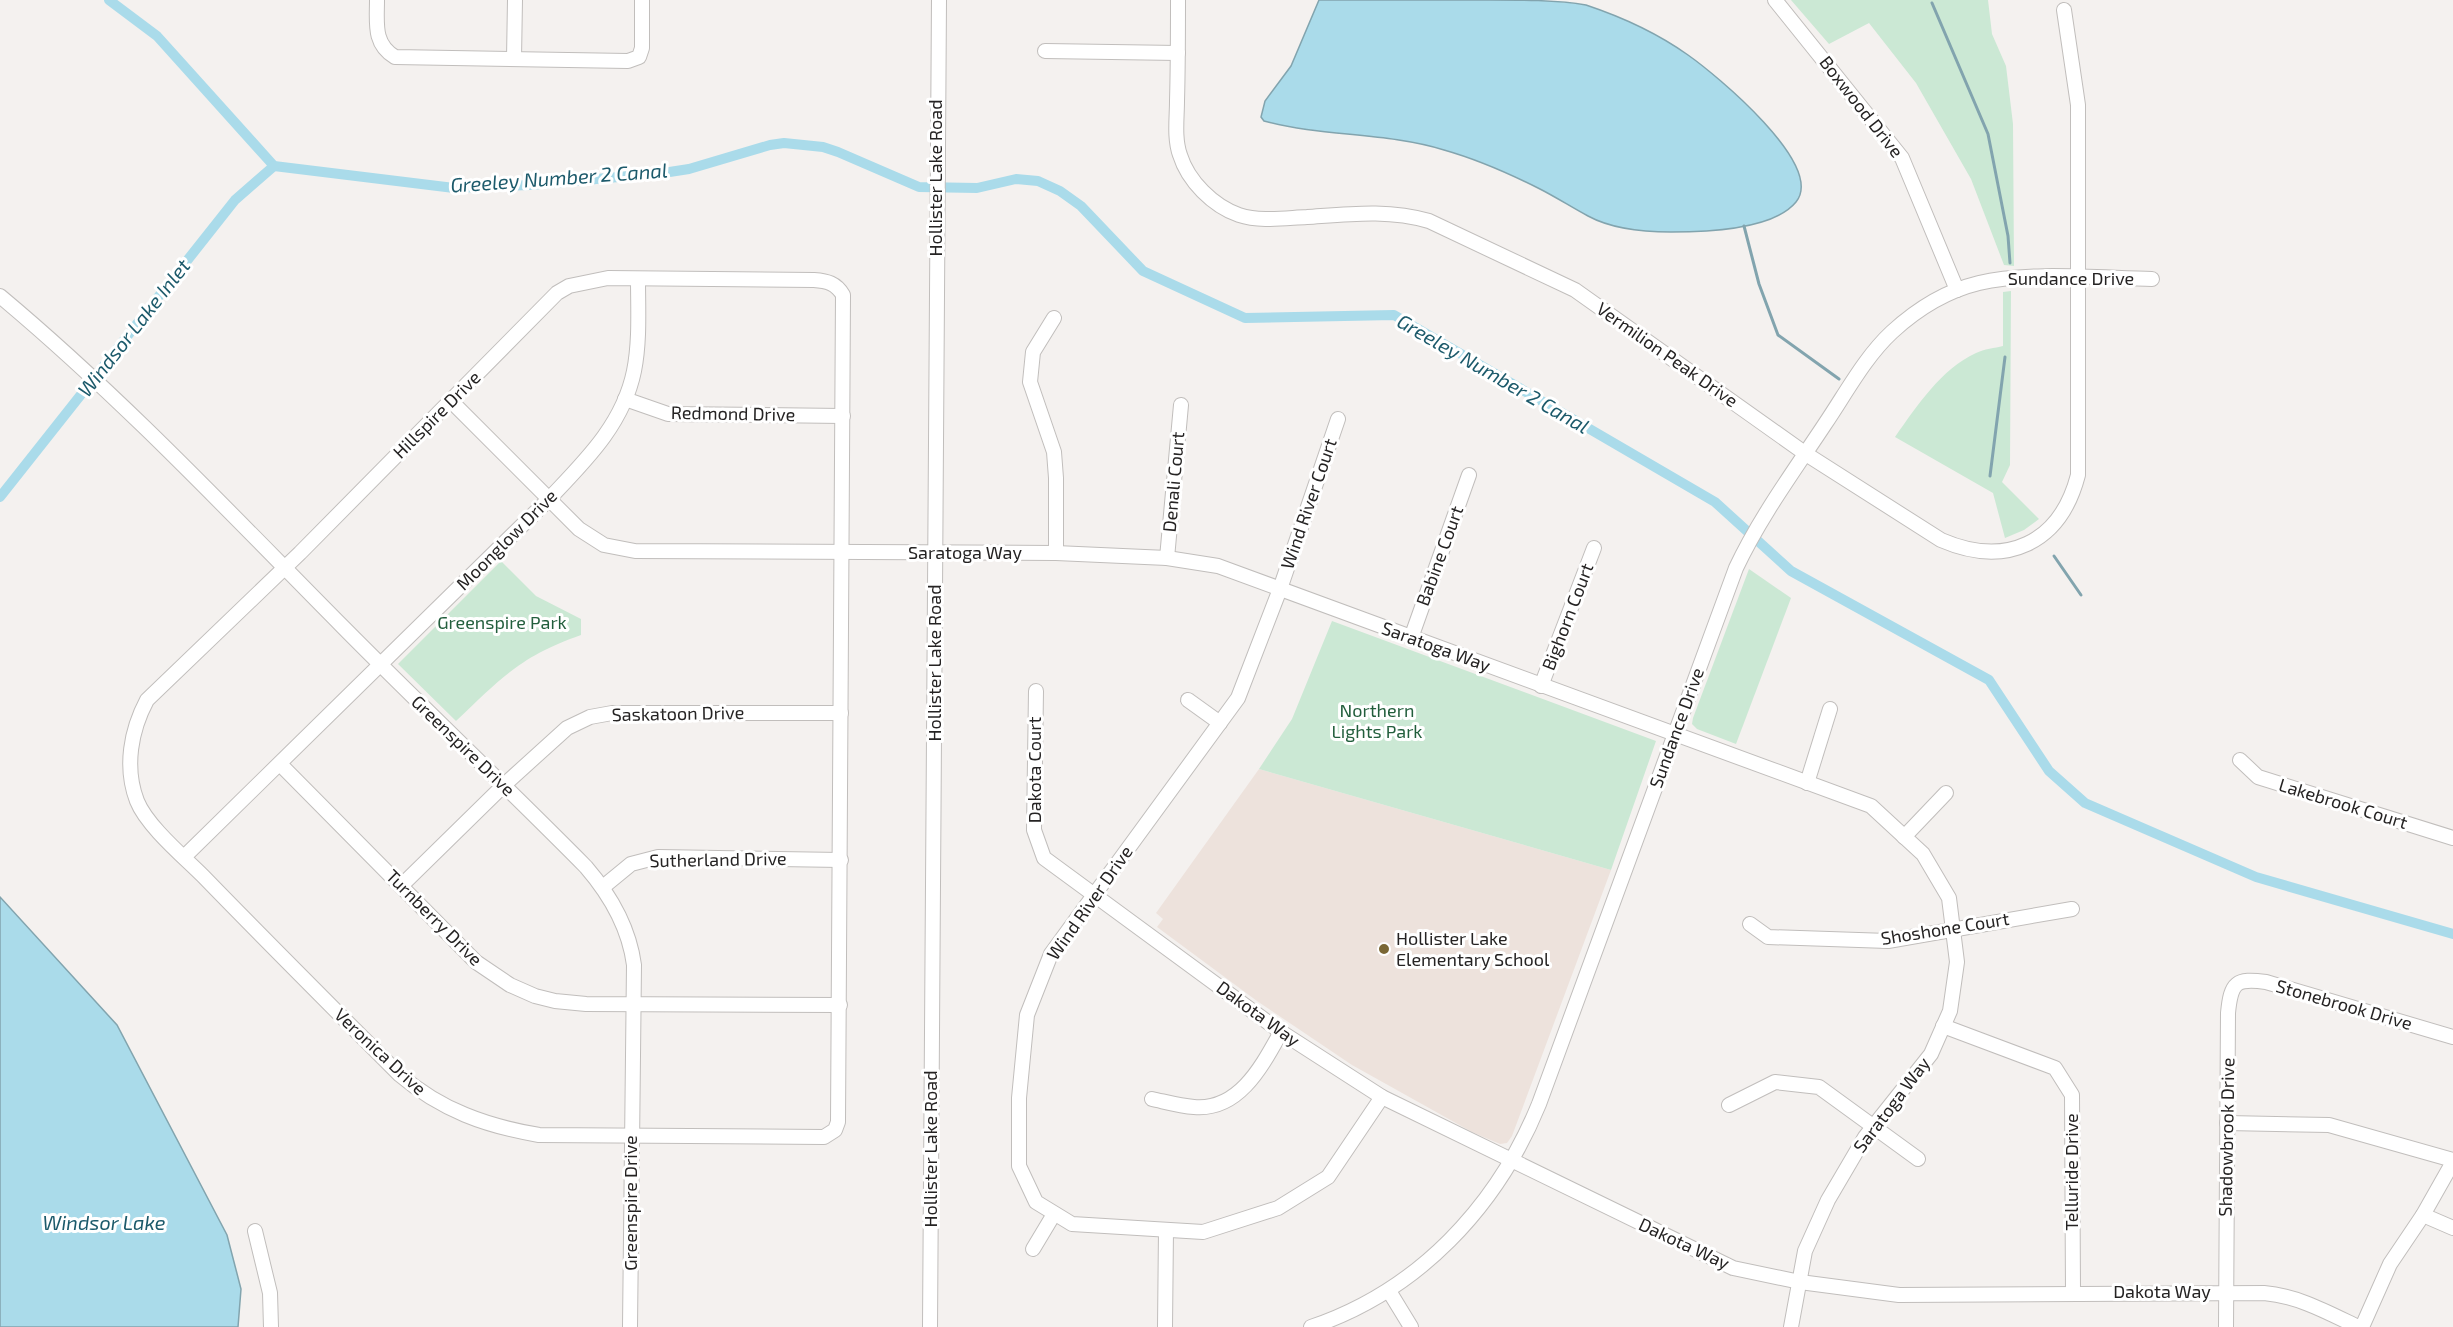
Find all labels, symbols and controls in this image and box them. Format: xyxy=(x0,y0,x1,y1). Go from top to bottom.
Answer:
street label: Boxwood Drive xyxy=(1815,51,1908,162)
street label: Hollister Lake Road xyxy=(924,99,946,257)
water label: Greeley Number 2 Canal xyxy=(449,157,668,198)
water label: Windsor Lake Inlet xyxy=(72,253,195,401)
street label: Sundance Drive xyxy=(2008,267,2134,289)
street label: Vermilion Peak Drive xyxy=(1593,297,1743,411)
water label: Greeley Number 2 Canal xyxy=(1393,308,1594,439)
street label: Hillspire Drive xyxy=(388,366,485,463)
street label: Redmond Drive xyxy=(671,401,795,425)
street label: Denali Court xyxy=(1158,431,1188,533)
street label: Wind River Court xyxy=(1275,435,1341,572)
street label: Moonglow Drive xyxy=(451,484,561,594)
street label: Babine Court xyxy=(1411,503,1467,609)
street label: Saratoga Way xyxy=(908,541,1022,563)
street label: Bighorn Court xyxy=(1537,560,1598,673)
street label: Hollister Lake Road xyxy=(923,584,945,742)
park label: Greenspire Park xyxy=(437,611,567,633)
street label: Saratoga Way xyxy=(1379,616,1494,676)
street label: Sundance Drive xyxy=(1644,664,1708,791)
street label: Greenspire Drive xyxy=(407,690,520,800)
park label: Northern Lights Park xyxy=(1331,699,1423,742)
street label: Saskatoon Drive xyxy=(611,701,745,725)
street label: Dakota Court xyxy=(1023,717,1045,823)
street label: Lakebrook Court xyxy=(2276,773,2410,833)
street label: Wind River Drive xyxy=(1042,841,1137,964)
street label: Sutherland Drive xyxy=(649,847,787,871)
street label: Turnberry Drive xyxy=(382,865,487,970)
street label: Shoshone Court xyxy=(1879,907,2011,949)
place label: Hollister Lake Elementary School xyxy=(1396,927,1550,970)
marker: Hollister Lake Elementary School xyxy=(1377,942,1391,956)
street label: Stonebrook Drive xyxy=(2274,974,2415,1034)
street label: Dakota Way xyxy=(1213,976,1305,1051)
street label: Veronica Drive xyxy=(330,1003,431,1099)
street label: Saratoga Way xyxy=(1848,1052,1935,1157)
street label: Shadowbrook Drive xyxy=(2214,1057,2238,1217)
street label: Hollister Lake Road xyxy=(919,1070,941,1228)
street label: Telluride Drive xyxy=(2060,1113,2082,1231)
street label: Greenspire Drive xyxy=(619,1135,641,1271)
water label: Windsor Lake xyxy=(43,1210,166,1234)
street label: Dakota Way xyxy=(1635,1212,1734,1274)
street label: Dakota Way xyxy=(2113,1280,2211,1302)

